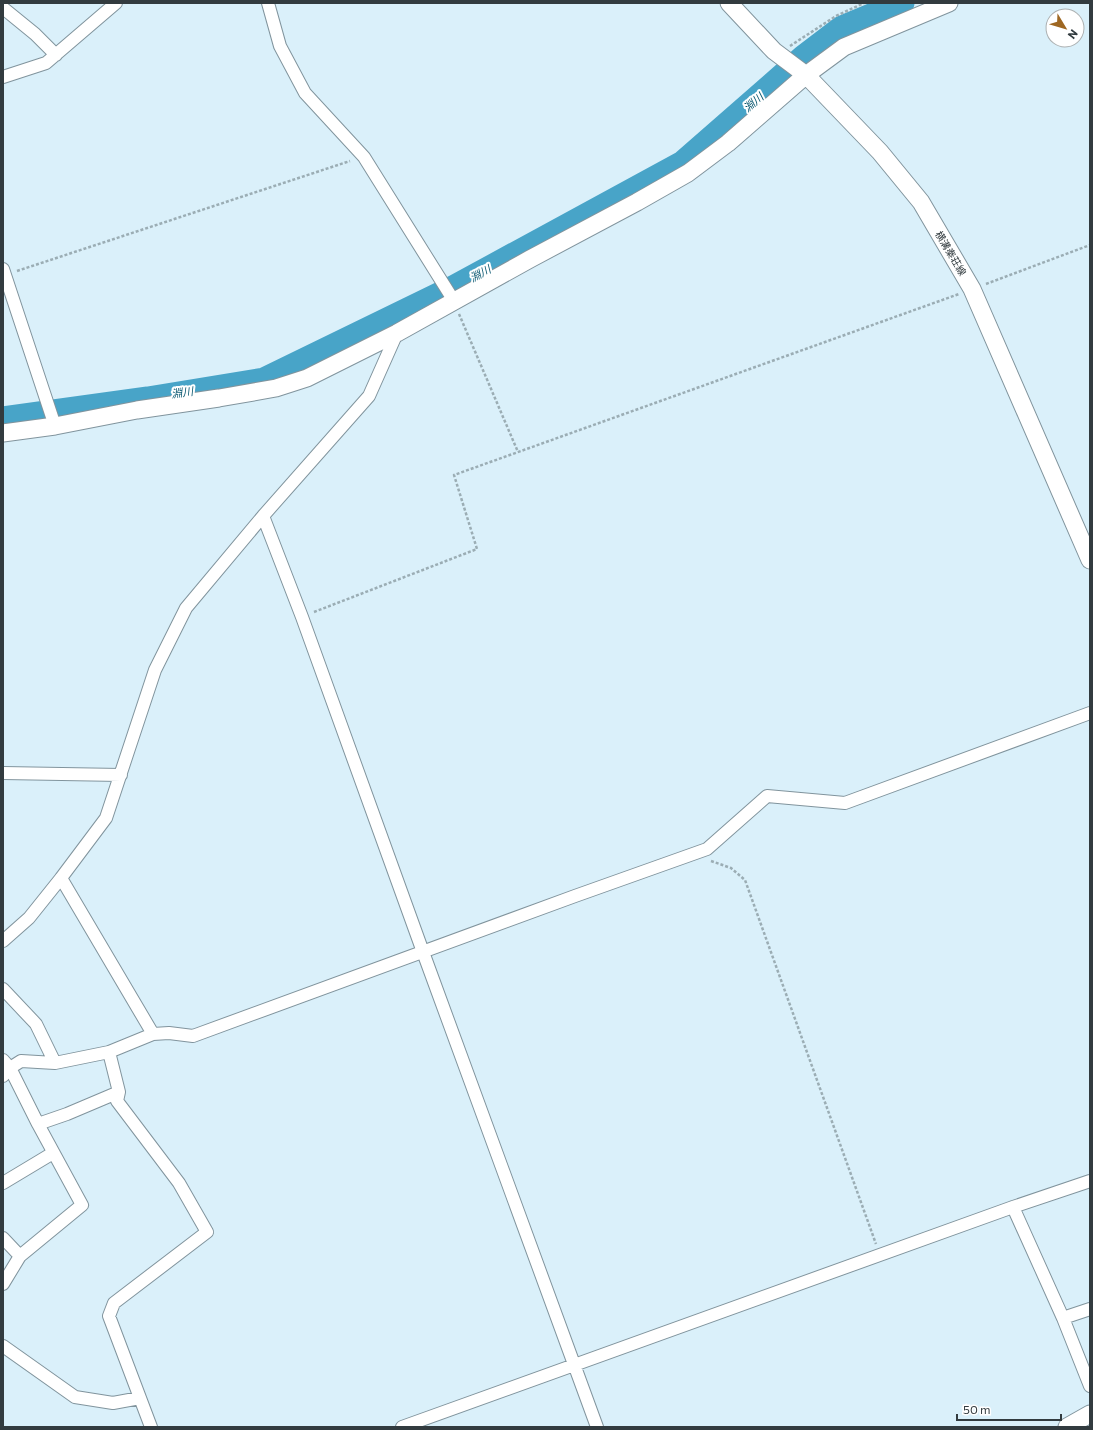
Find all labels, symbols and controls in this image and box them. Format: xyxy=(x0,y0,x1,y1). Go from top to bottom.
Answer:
north arrow xyxy=(1045,8,1085,48)
text: N xyxy=(1066,27,1081,42)
water label: 淵川 xyxy=(740,89,766,114)
street label: 横溝秦荘線 xyxy=(933,228,969,278)
water label: 淵川 xyxy=(467,262,494,284)
water label: 淵川 xyxy=(170,384,195,400)
scale bar xyxy=(957,1396,1061,1422)
text: 50 m xyxy=(963,1402,991,1416)

